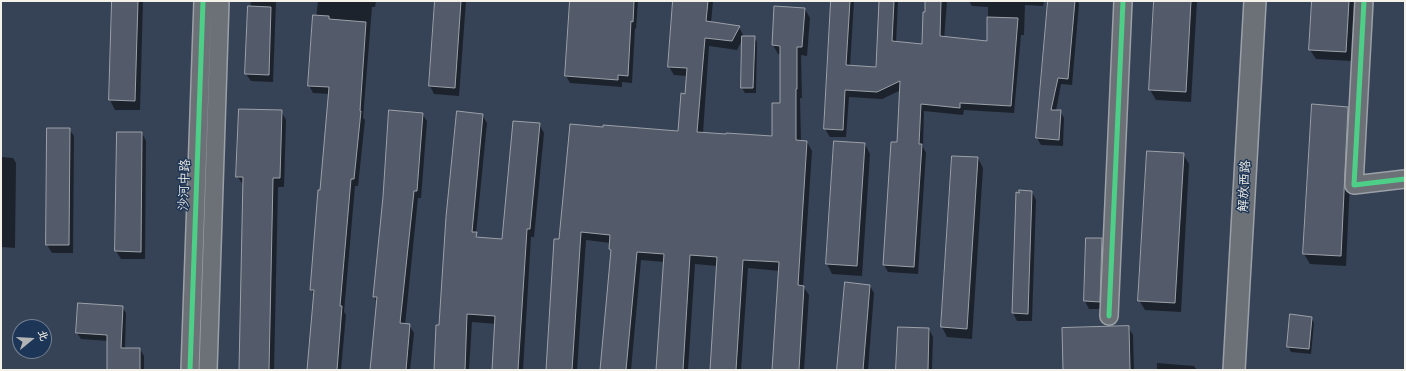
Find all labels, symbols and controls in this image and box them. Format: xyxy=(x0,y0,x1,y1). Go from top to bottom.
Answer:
street label: 沙河中路 xyxy=(176,159,194,211)
street label: 解放西路 xyxy=(1236,160,1254,212)
north arrow xyxy=(12,319,52,359)
text: 北 xyxy=(32,327,54,344)

